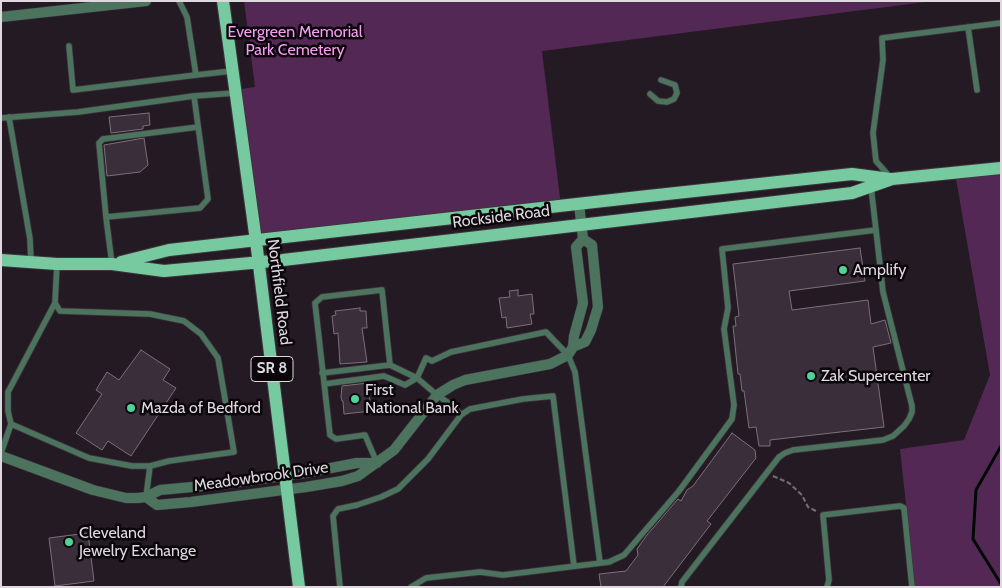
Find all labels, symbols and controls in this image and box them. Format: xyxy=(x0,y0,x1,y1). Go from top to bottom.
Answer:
park label: Evergreen Memorial Park Cemetery xyxy=(228,22,362,60)
street label: Rockside Road xyxy=(451,202,551,232)
street label: Northfield Road xyxy=(263,238,295,346)
place label: Amplify xyxy=(853,260,906,280)
marker: Amplify xyxy=(837,264,849,276)
road number: SR 8 xyxy=(251,356,293,382)
place label: Zak Supercenter xyxy=(821,366,930,386)
marker: Zak Supercenter xyxy=(805,370,817,382)
place label: First National Bank xyxy=(365,380,459,418)
marker: First National Bank xyxy=(349,393,361,405)
place label: Mazda of Bedford xyxy=(141,398,261,418)
marker: Mazda of Bedford xyxy=(125,402,137,414)
street label: Meadowbrook Drive xyxy=(192,458,330,496)
place label: Cleveland Jewelry Exchange xyxy=(79,523,196,561)
marker: Cleveland Jewelry Exchange xyxy=(63,536,75,548)

